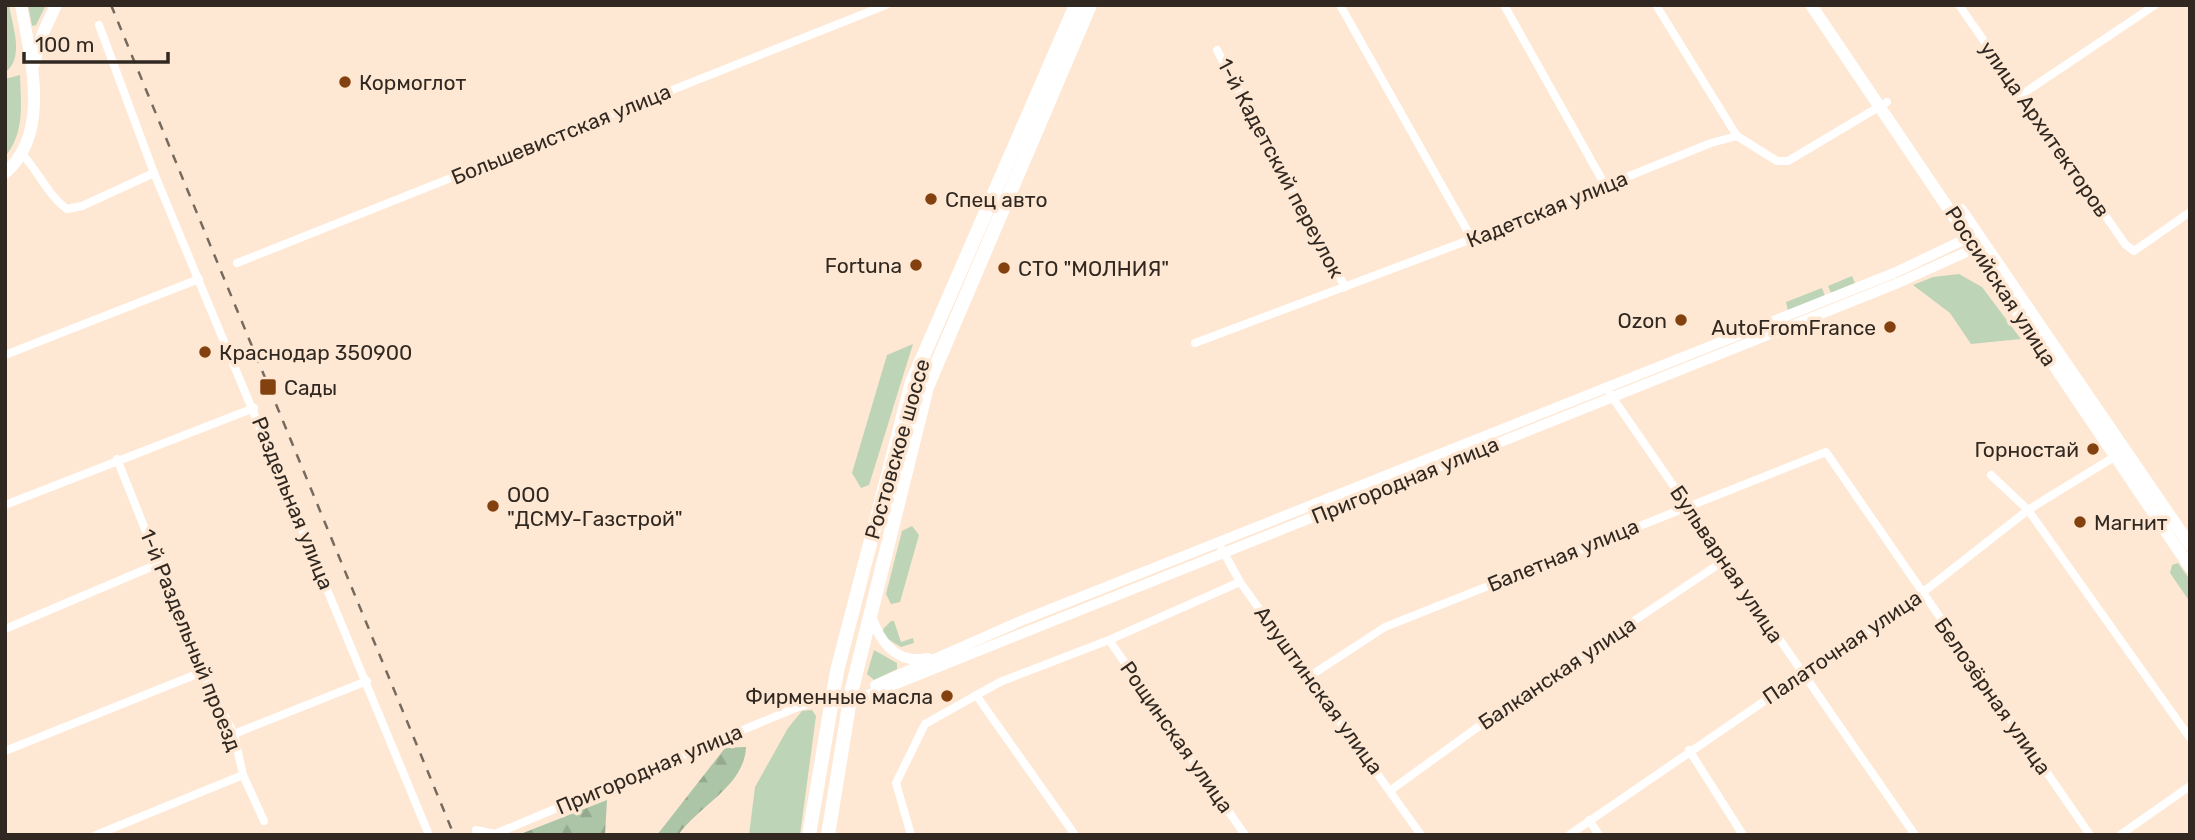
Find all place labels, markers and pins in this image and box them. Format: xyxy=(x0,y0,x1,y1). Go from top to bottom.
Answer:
place label: Кормоглот xyxy=(359,70,466,95)
marker: Кормоглот xyxy=(337,74,353,90)
place label: Спец авто xyxy=(945,187,1047,212)
marker: Спец авто xyxy=(923,191,939,207)
place label: Fortuna xyxy=(825,253,902,278)
place label: СТО "МОЛНИЯ" xyxy=(1018,256,1169,281)
marker: Fortuna xyxy=(908,257,924,273)
marker: СТО "МОЛНИЯ" xyxy=(996,260,1012,276)
place label: Ozon xyxy=(1617,308,1667,333)
marker: Ozon xyxy=(1673,312,1689,328)
place label: AutoFromFrance xyxy=(1711,315,1876,340)
marker: AutoFromFrance xyxy=(1882,319,1898,335)
place label: Краснодар 350900 xyxy=(219,340,412,365)
marker: Краснодар 350900 xyxy=(197,344,213,360)
place label: Сады xyxy=(284,375,337,400)
marker: Сады xyxy=(258,377,278,397)
place label: Горностай xyxy=(1974,437,2079,462)
marker: Горностай xyxy=(2085,441,2101,457)
place label: ООО "ДСМУ-Газстрой" xyxy=(507,482,682,531)
marker: ООО "ДСМУ-Газстрой" xyxy=(485,498,501,514)
place label: Магнит xyxy=(2094,510,2168,535)
marker: Магнит xyxy=(2072,514,2088,530)
place label: Фирменные масла xyxy=(745,684,933,709)
marker: Фирменные масла xyxy=(939,688,955,704)

